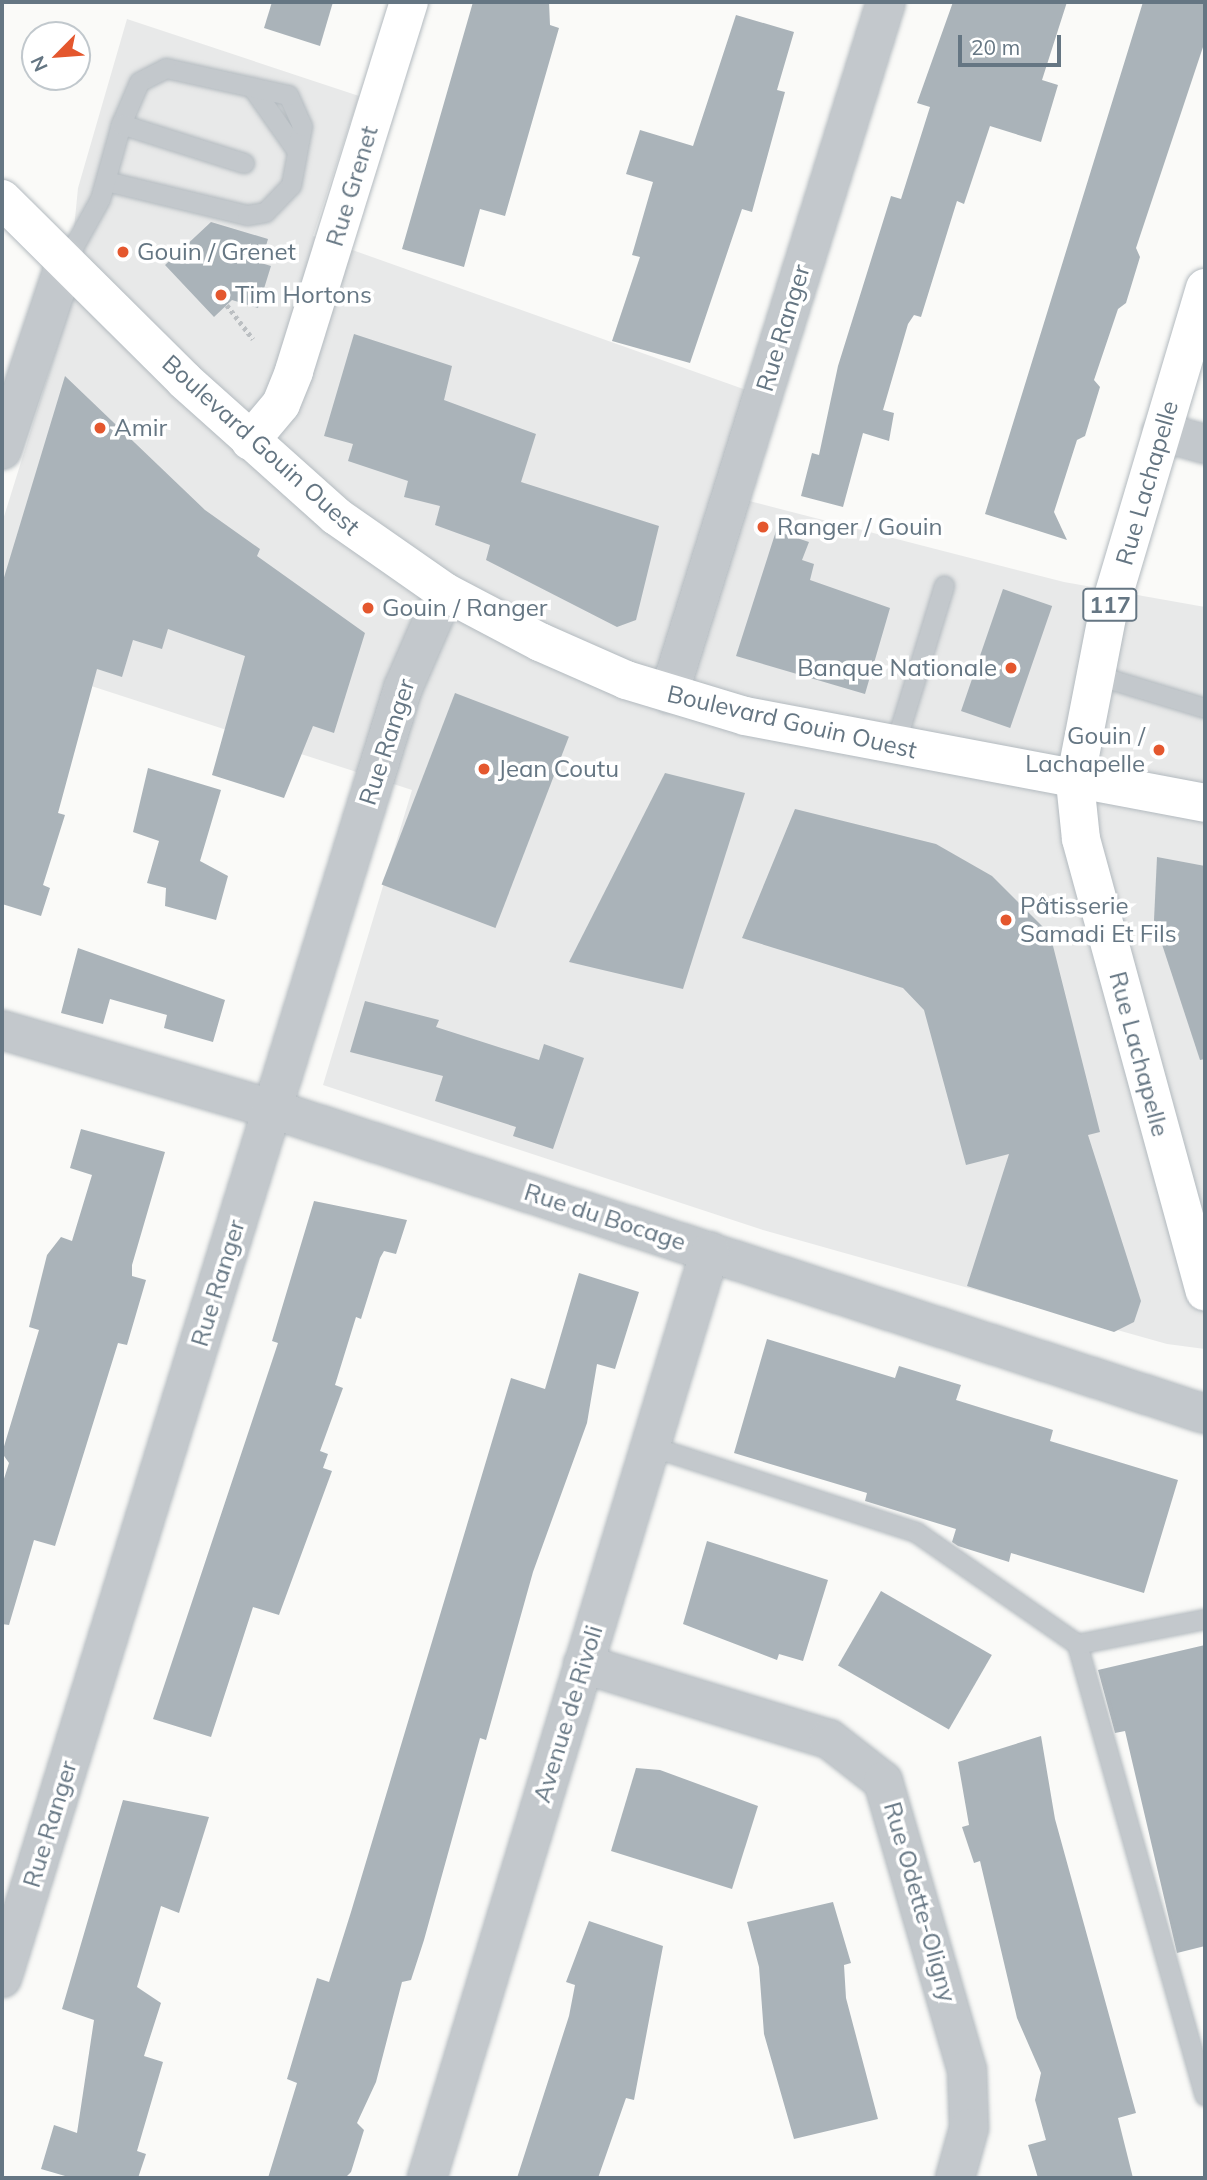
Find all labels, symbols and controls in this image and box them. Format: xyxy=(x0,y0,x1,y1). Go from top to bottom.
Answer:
north arrow xyxy=(21,21,91,91)
scale bar xyxy=(962,21,1065,65)
text: 20 m xyxy=(971,34,1020,60)
text: N xyxy=(25,52,53,76)
street label: Rue Grenet xyxy=(320,122,384,250)
place label: Gouin / Grenet xyxy=(137,238,296,266)
marker: Gouin / Grenet xyxy=(115,244,131,260)
street label: Rue Ranger xyxy=(750,261,816,395)
place label: Tim Hortons xyxy=(235,281,372,309)
marker: Tim Hortons xyxy=(213,287,229,303)
street label: Boulevard Gouin Ouest xyxy=(156,349,366,541)
street label: Rue Lachapelle xyxy=(1110,398,1184,568)
place label: Amir xyxy=(114,414,167,442)
marker: Amir xyxy=(92,420,108,436)
place label: Ranger / Gouin xyxy=(777,513,943,541)
marker: Ranger / Gouin xyxy=(755,519,771,535)
road number: 117 xyxy=(1082,586,1138,624)
place label: Gouin / Ranger xyxy=(382,594,548,622)
marker: Gouin / Ranger xyxy=(360,600,376,616)
place label: Banque Nationale xyxy=(797,654,997,682)
marker: Banque Nationale xyxy=(1003,660,1019,676)
street label: Rue Ranger xyxy=(353,675,421,809)
street label: Boulevard Gouin Ouest xyxy=(664,679,920,765)
place label: Gouin / Lachapelle xyxy=(1025,722,1145,778)
marker: Gouin / Lachapelle xyxy=(1151,742,1167,758)
place label: Jean Coutu xyxy=(498,755,619,783)
marker: Jean Coutu xyxy=(476,761,492,777)
place label: Pâtisserie Samadi Et Fils xyxy=(1020,892,1177,948)
marker: Pâtisserie Samadi Et Fils xyxy=(998,912,1014,928)
street label: Rue Lachapelle xyxy=(1103,968,1175,1140)
street label: Rue du Bocage xyxy=(521,1177,689,1257)
street label: Rue Ranger xyxy=(185,1216,251,1350)
street label: Avenue de Rivoli xyxy=(527,1622,609,1806)
street label: Rue Ranger xyxy=(17,1757,83,1891)
street label: Rue Odette-Oligny xyxy=(878,1799,962,2005)

